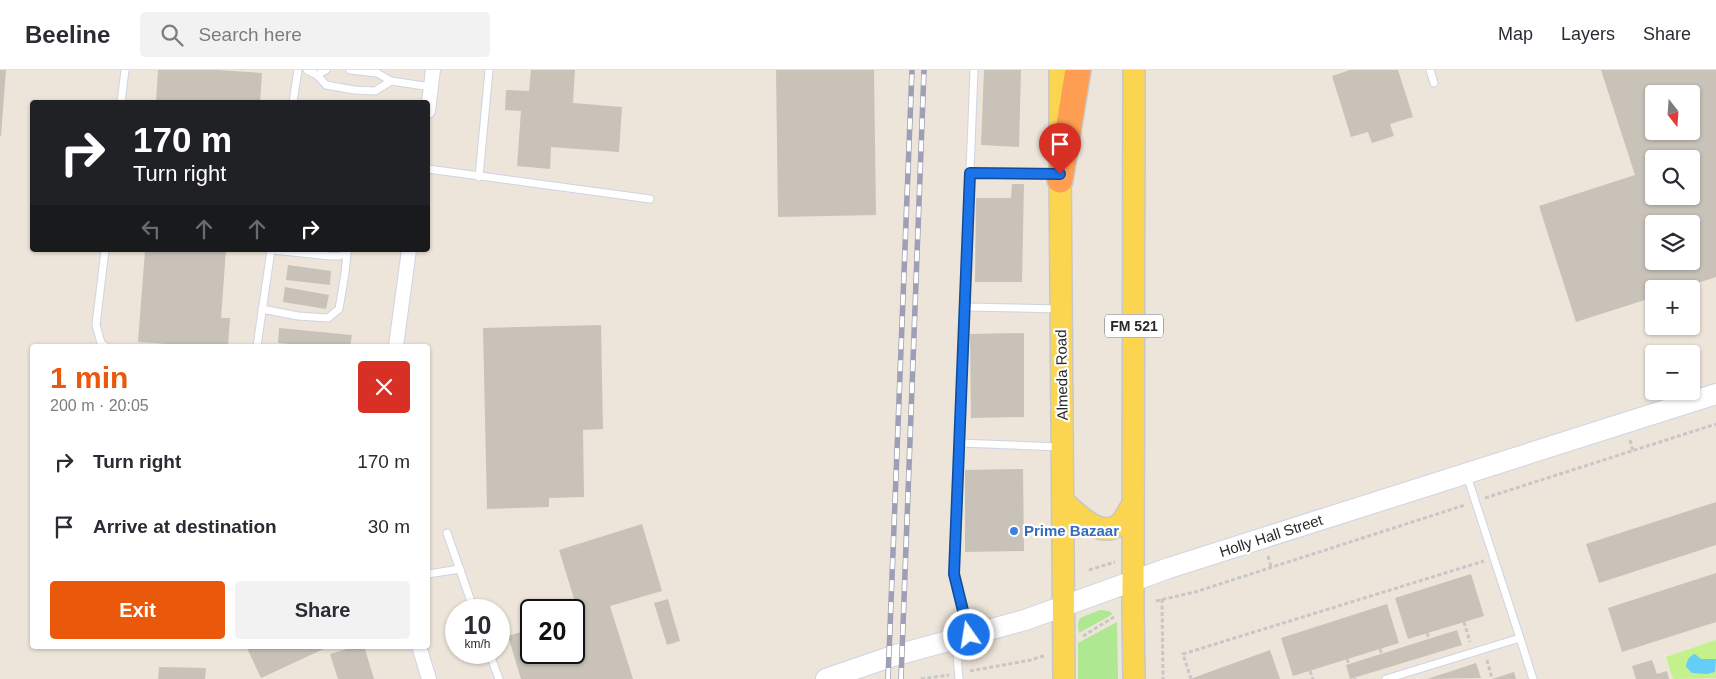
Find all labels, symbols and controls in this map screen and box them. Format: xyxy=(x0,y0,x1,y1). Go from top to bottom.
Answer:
search box xyxy=(140,12,490,57)
text: Beeline xyxy=(25,21,110,48)
icon: search xyxy=(158,21,186,49)
text: Search here xyxy=(198,24,302,45)
text: Map xyxy=(1498,24,1533,44)
text: Layers xyxy=(1561,24,1615,44)
text: Share xyxy=(1643,24,1691,44)
north arrow xyxy=(1645,85,1700,140)
map controls xyxy=(1645,85,1700,400)
icon: right xyxy=(50,120,115,185)
text: 170 m xyxy=(133,120,232,159)
pin xyxy=(1039,123,1081,174)
icon: arrive xyxy=(1046,130,1074,158)
button: search xyxy=(1645,150,1700,205)
text: Turn right xyxy=(133,161,226,186)
icon: left xyxy=(137,215,165,243)
icon: ahead xyxy=(190,215,218,243)
icon: ahead xyxy=(243,215,271,243)
icon: right xyxy=(296,215,324,243)
button: layers xyxy=(1645,215,1700,270)
button: + xyxy=(1645,280,1700,335)
road number: FM 521 xyxy=(1105,315,1163,338)
street label: Almeda Road xyxy=(1052,329,1071,421)
button: − xyxy=(1645,345,1700,400)
text: 1 min xyxy=(50,361,128,394)
button: close xyxy=(358,361,410,413)
text: 200 m · 20:05 xyxy=(50,397,149,414)
icon: right xyxy=(50,448,78,476)
text: Turn right xyxy=(93,451,181,472)
text: 170 m xyxy=(357,451,410,472)
street label: Holly Hall Street xyxy=(1217,511,1325,560)
icon: arrive xyxy=(50,513,78,541)
text: Arrive at destination xyxy=(93,516,277,537)
text: 30 m xyxy=(368,516,410,537)
place label: Prime Bazaar xyxy=(1024,522,1119,539)
marker: Prime Bazaar xyxy=(1008,525,1020,537)
button: Exit xyxy=(50,581,225,639)
button: Share xyxy=(235,581,410,639)
speed limit sign: 20 xyxy=(520,599,585,664)
position arrow xyxy=(942,608,994,660)
text: 10 xyxy=(464,611,491,639)
text: km/h xyxy=(464,637,491,651)

